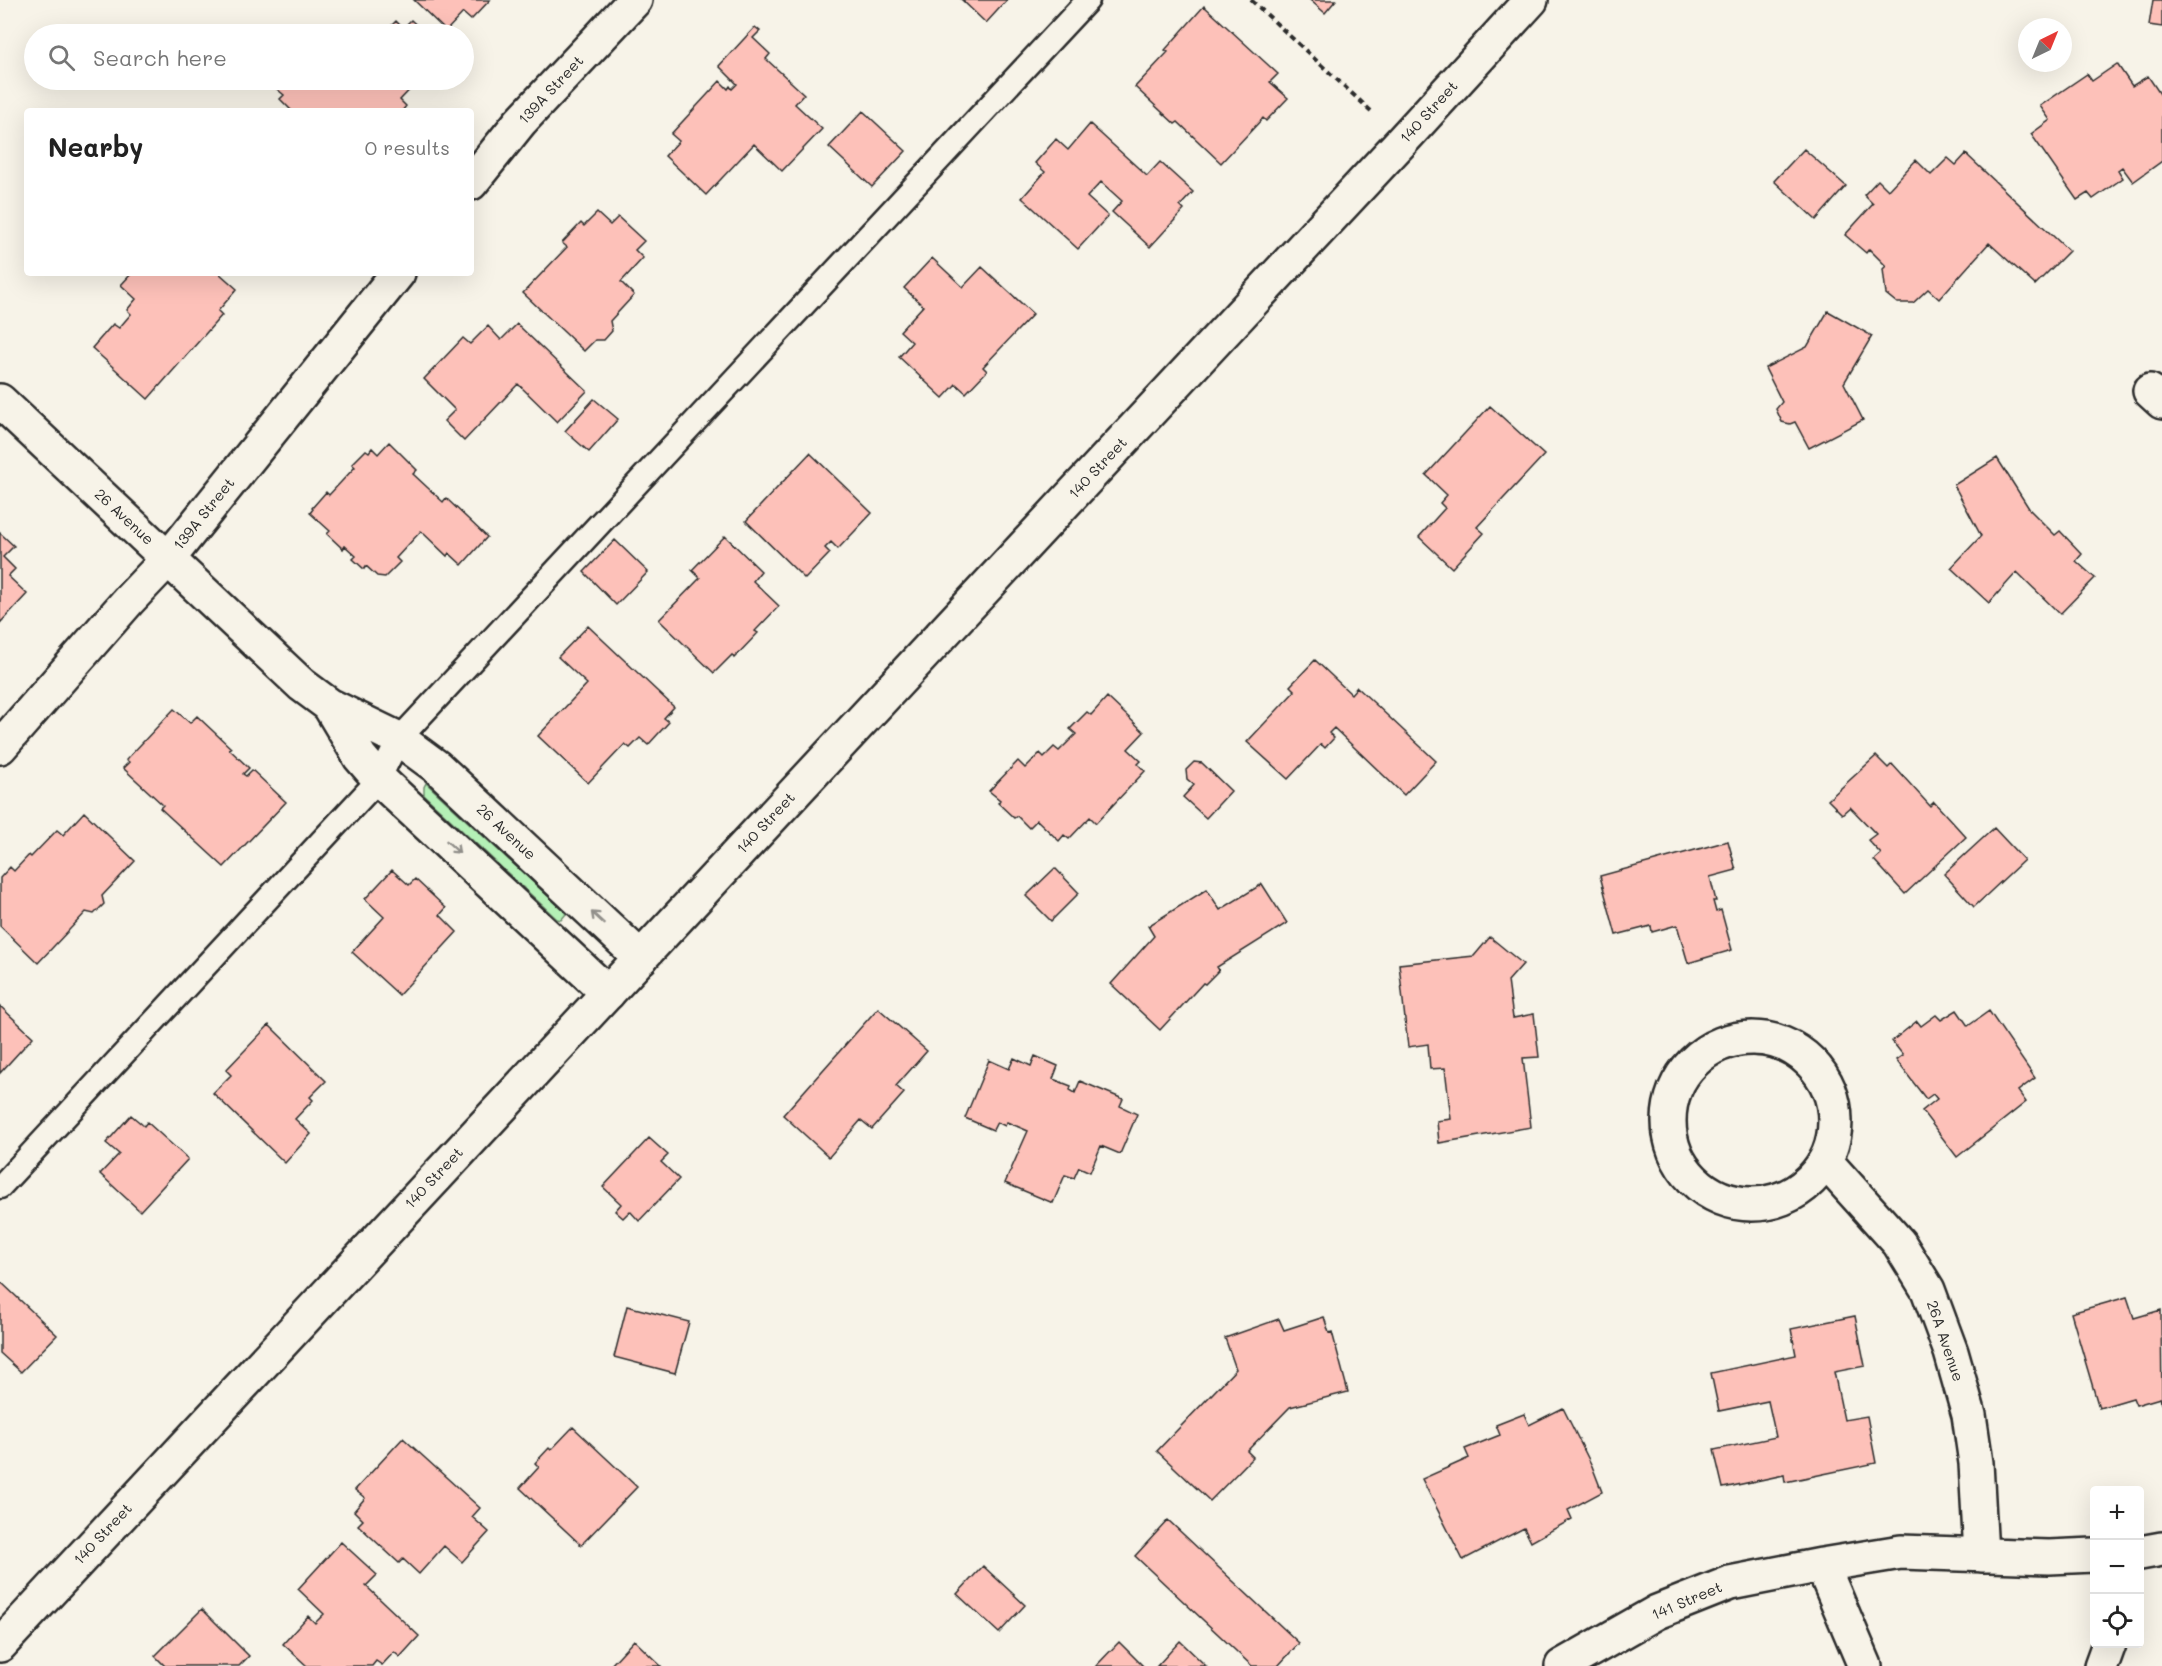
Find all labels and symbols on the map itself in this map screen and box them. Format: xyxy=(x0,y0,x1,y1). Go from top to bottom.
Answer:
north arrow xyxy=(2018,18,2072,72)
street label: 139A Street xyxy=(513,51,587,128)
street label: 140 Street xyxy=(1395,76,1462,147)
street label: 140 Street xyxy=(1064,432,1131,502)
street label: 139A Street xyxy=(168,473,238,554)
street label: 26 Avenue xyxy=(91,484,159,549)
street label: 140 Street xyxy=(732,787,799,857)
street label: 26 Avenue xyxy=(473,799,541,864)
one-way arrow xyxy=(446,840,461,855)
one-way arrow xyxy=(591,911,606,925)
street label: 140 Street xyxy=(400,1142,467,1212)
street label: 26A Avenue xyxy=(1923,1297,1969,1384)
street label: 140 Street xyxy=(69,1498,136,1568)
street label: 141 Street xyxy=(1648,1576,1725,1624)

